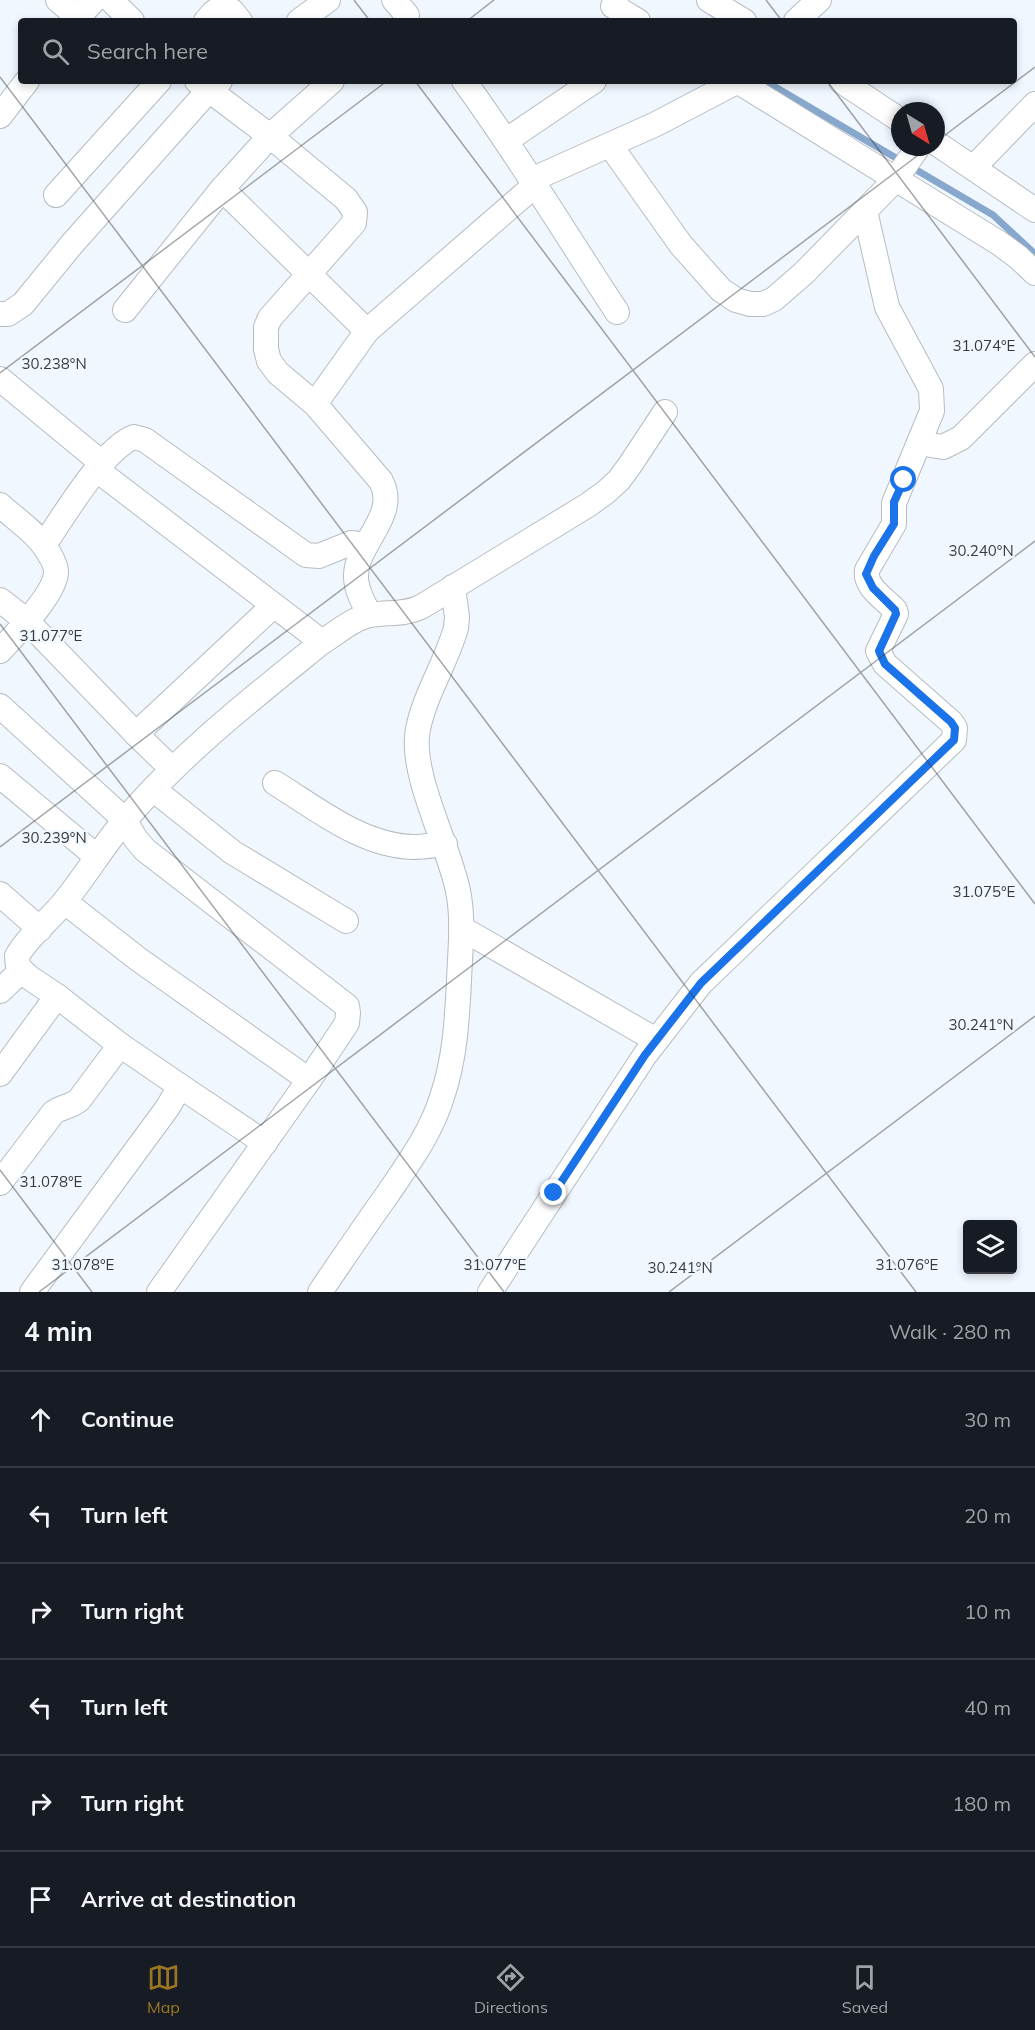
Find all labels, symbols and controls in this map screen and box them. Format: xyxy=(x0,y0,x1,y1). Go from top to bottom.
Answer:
search box xyxy=(18,18,1017,84)
icon: search xyxy=(39,35,72,68)
text: Search here xyxy=(87,37,208,65)
north arrow xyxy=(891,102,945,156)
text: 31.074°E xyxy=(953,336,1016,355)
text: 30.238°N xyxy=(21,354,87,373)
route start xyxy=(890,466,916,492)
text: 30.240°N xyxy=(948,541,1014,560)
text: 31.077°E xyxy=(20,626,83,645)
text: 30.239°N xyxy=(21,828,87,847)
text: 31.075°E xyxy=(953,882,1016,901)
text: 30.241°N xyxy=(948,1015,1014,1034)
text: 31.078°E xyxy=(20,1172,83,1191)
route end xyxy=(540,1179,566,1205)
map controls xyxy=(963,1220,1017,1274)
button: layers xyxy=(963,1220,1017,1274)
text: 31.078°E xyxy=(52,1255,115,1274)
text: 31.077°E xyxy=(464,1255,527,1274)
text: 31.076°E xyxy=(876,1255,939,1274)
text: 30.241°N xyxy=(647,1258,713,1277)
text: 4 min xyxy=(24,1315,93,1348)
text: Walk · 280 m xyxy=(889,1319,1011,1344)
icon: ahead xyxy=(24,1403,57,1436)
text: Continue xyxy=(81,1405,174,1433)
text: 30 m xyxy=(964,1407,1011,1432)
icon: left xyxy=(24,1499,57,1532)
text: Turn left xyxy=(81,1501,168,1529)
text: 20 m xyxy=(964,1503,1011,1528)
icon: right xyxy=(24,1595,57,1628)
text: Turn right xyxy=(81,1597,184,1625)
text: 10 m xyxy=(964,1599,1011,1624)
icon: left xyxy=(24,1691,57,1724)
text: Turn left xyxy=(81,1693,168,1721)
text: 40 m xyxy=(964,1695,1011,1720)
icon: right xyxy=(24,1787,57,1820)
text: Turn right xyxy=(81,1789,184,1817)
text: 180 m xyxy=(952,1791,1011,1816)
icon: arrive xyxy=(24,1883,57,1916)
text: Arrive at destination xyxy=(81,1885,296,1913)
tab: Map xyxy=(147,1961,180,2017)
tab: Directions xyxy=(474,1961,548,2017)
tab: Saved xyxy=(842,1961,888,2017)

